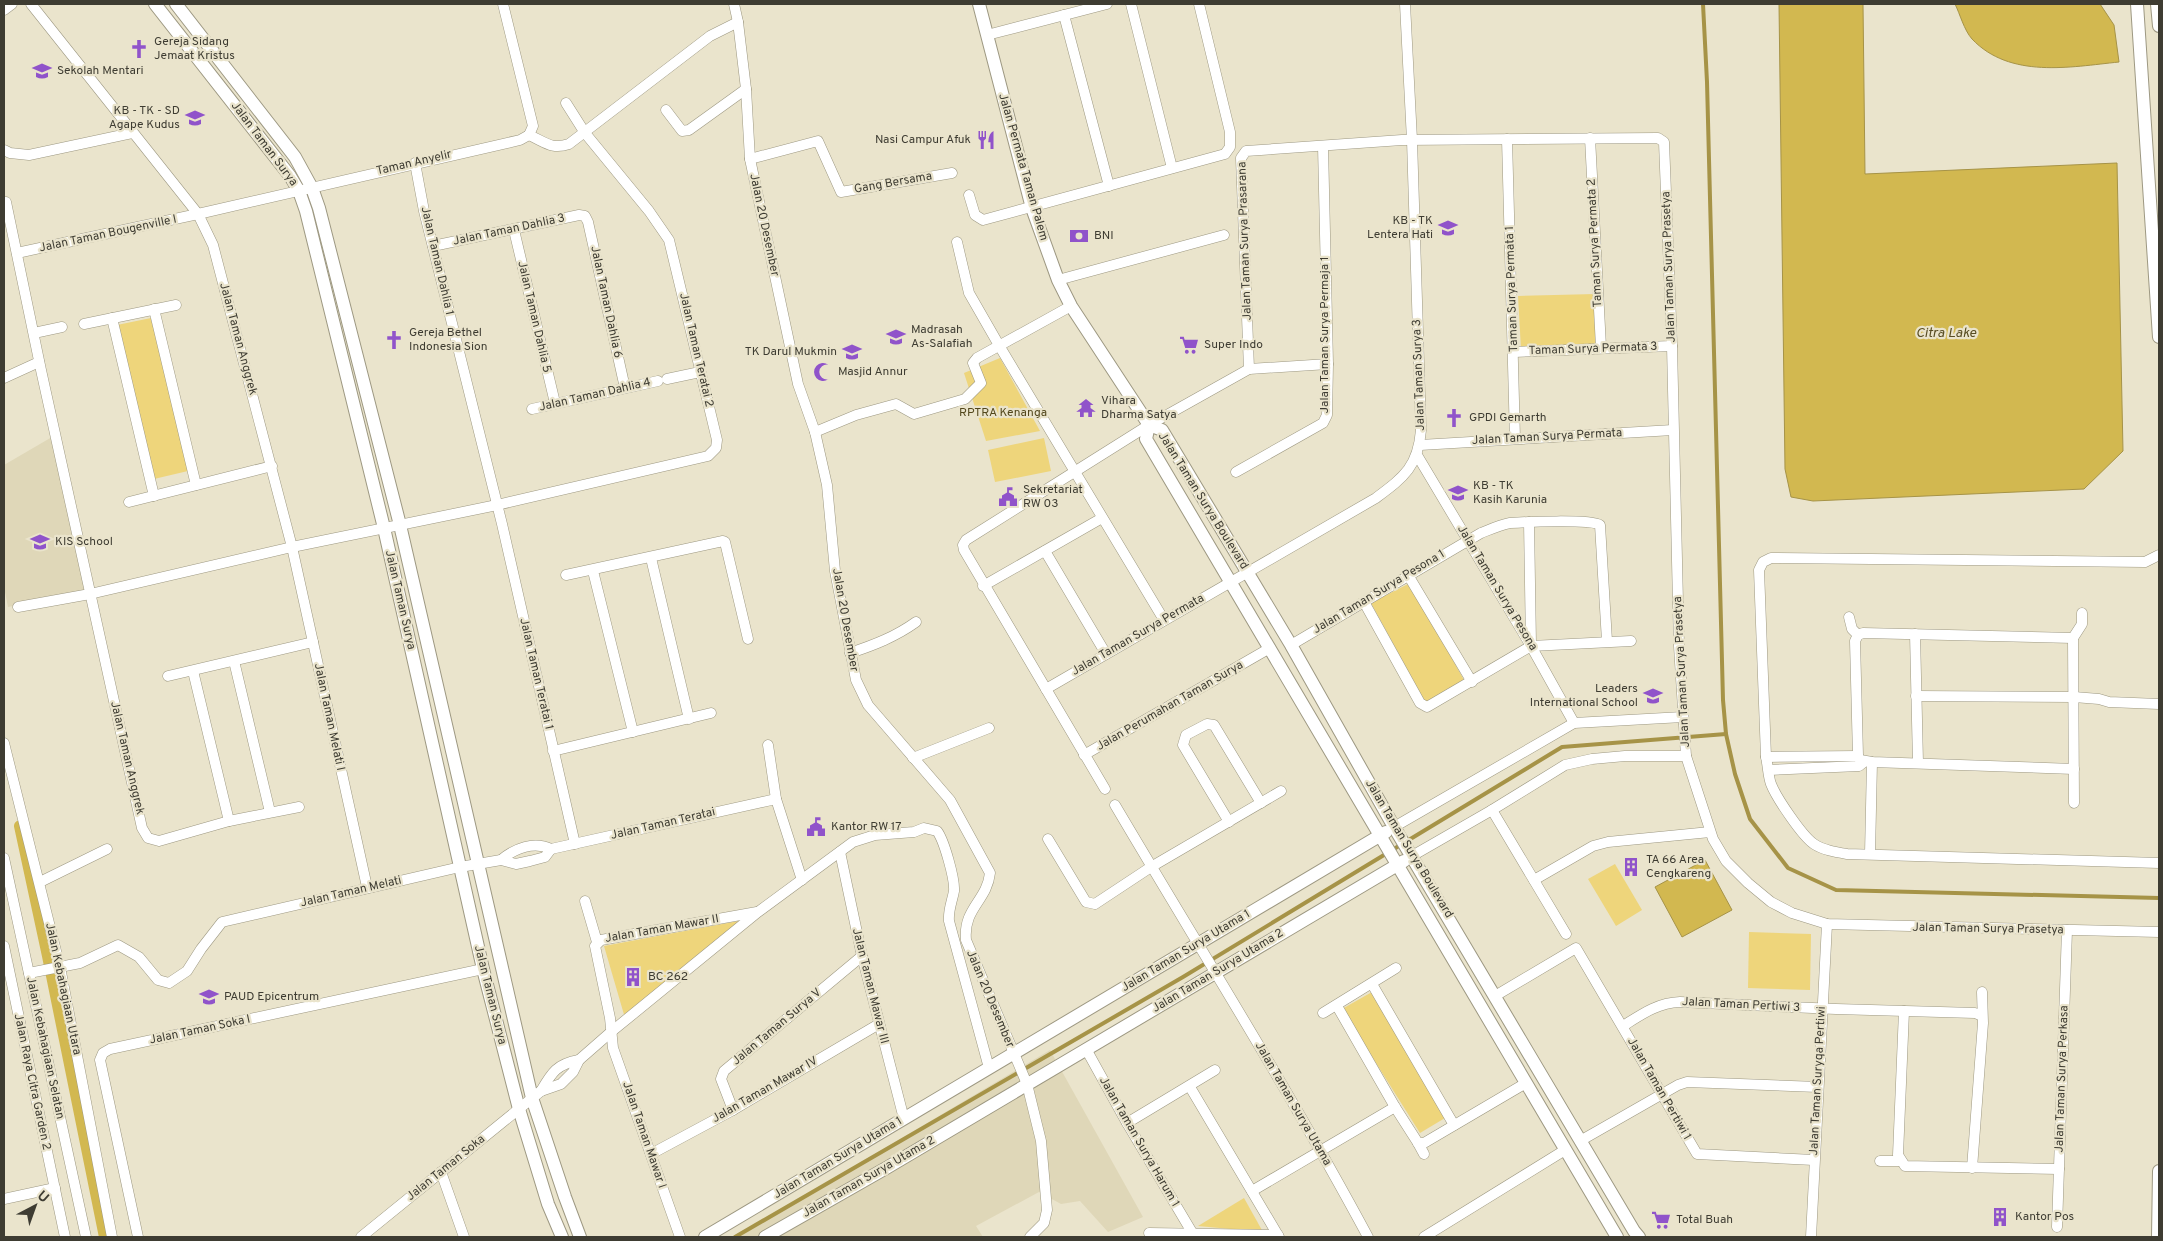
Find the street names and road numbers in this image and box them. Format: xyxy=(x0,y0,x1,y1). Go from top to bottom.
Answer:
street label: Jalan Permata Taman Palem xyxy=(994,91,1052,243)
street label: Jalan Taman Surya xyxy=(227,99,301,189)
street label: Taman Anyelir xyxy=(375,146,454,179)
street label: Jalan Taman Surya Prasarana xyxy=(1234,161,1256,321)
street label: Gang Bersama xyxy=(853,168,933,198)
street label: Jalan 20 Desember xyxy=(745,172,783,278)
street label: Taman Surya Permata 2 xyxy=(1584,178,1606,308)
street label: Jalan Taman Surya Prasetya xyxy=(1658,191,1680,343)
street label: Jalan Taman Dahlia 1 xyxy=(417,205,457,317)
street label: Jalan Taman Dahlia 3 xyxy=(452,210,566,250)
street label: Jalan Taman Bougenville I xyxy=(38,212,178,256)
street label: Taman Surya Permata 1 xyxy=(1502,226,1522,352)
street label: Jalan Taman Dahlia 6 xyxy=(586,245,626,359)
street label: Jalan Taman Surya Permaja 1 xyxy=(1317,257,1333,413)
street label: Jalan Taman Dahlia 5 xyxy=(513,259,555,375)
street label: Jalan Taman Anggrek xyxy=(215,281,261,397)
street label: Jalan Taman Teratai 2 xyxy=(675,291,717,409)
street label: Jalan Taman Surya 3 xyxy=(1409,319,1429,431)
street label: Taman Surya Permata 3 xyxy=(1528,339,1658,359)
street label: Jalan Taman Dahlia 4 xyxy=(537,374,653,416)
street label: Jalan Taman Surya Permata xyxy=(1471,425,1623,449)
street label: Jalan Taman Surya Boulevard xyxy=(1154,429,1252,573)
street label: Jalan Taman Surya Pesona xyxy=(1453,522,1541,654)
street label: Jalan Taman Surya Pesona 1 xyxy=(1310,546,1448,638)
street label: Jalan Taman Surya xyxy=(381,549,419,651)
street label: Jalan 20 Desember xyxy=(828,567,862,673)
street label: Jalan Taman Surya Permata xyxy=(1069,590,1207,680)
street label: Jalan Taman Surya Prasetya xyxy=(1670,596,1694,748)
street label: Jalan Taman Teratai 1 xyxy=(515,617,557,731)
street label: Jalan Perumahan Taman Surya xyxy=(1094,657,1246,755)
street label: Jalan Taman Melati I xyxy=(310,662,348,772)
street label: Jalan Taman Anggrek xyxy=(106,700,148,816)
street label: Jalan Taman Surya Boulevard xyxy=(1361,777,1457,921)
street label: Jalan Taman Teratai xyxy=(609,804,717,844)
street label: Jalan Taman Melati xyxy=(299,873,403,911)
street label: Jalan Taman Surya Utama 1 xyxy=(1119,906,1253,996)
street label: Jalan Taman Mawar II xyxy=(604,911,720,947)
street label: Jalan Taman Surya Prasetya xyxy=(1912,920,2064,938)
street label: Jalan Kebahagiaan Utara xyxy=(41,921,85,1057)
street label: Jalan Taman Surya Utama 2 xyxy=(1149,925,1287,1017)
street label: Jalan Taman Mawar III xyxy=(848,927,892,1045)
street label: Jalan Taman Surya xyxy=(470,944,510,1046)
street label: Jalan 20 Desember xyxy=(962,948,1018,1051)
street label: Jalan Kebahagiaan Selatan xyxy=(22,975,68,1121)
street label: Jalan Taman Surya V xyxy=(729,985,825,1069)
street label: Jalan Taman Pertiwi 3 xyxy=(1681,994,1801,1016)
street label: Jalan Taman Surya Perkasa xyxy=(2051,1005,2073,1153)
street label: Jalan Taman Suryqa Pertiwi xyxy=(1806,1006,1830,1156)
street label: Jalan Taman Soka I xyxy=(148,1011,252,1049)
street label: Jalan Raya Citra Garden 2 xyxy=(10,1012,54,1152)
street label: Jalan Taman Pertiwi 1 xyxy=(1623,1035,1695,1143)
street label: Jalan Taman Surya Utama xyxy=(1251,1039,1335,1169)
street label: Jalan Taman Mawar IV xyxy=(709,1053,821,1127)
street label: Jalan Taman Surya Harum 1 xyxy=(1095,1074,1183,1210)
street label: Jalan Taman Mawar I xyxy=(618,1080,670,1190)
street label: Jalan Taman Surya Utama 1 xyxy=(771,1113,905,1203)
street label: Jalan Taman Soka xyxy=(403,1131,489,1205)
street label: Jalan Taman Surya Utama 2 xyxy=(800,1132,938,1222)

